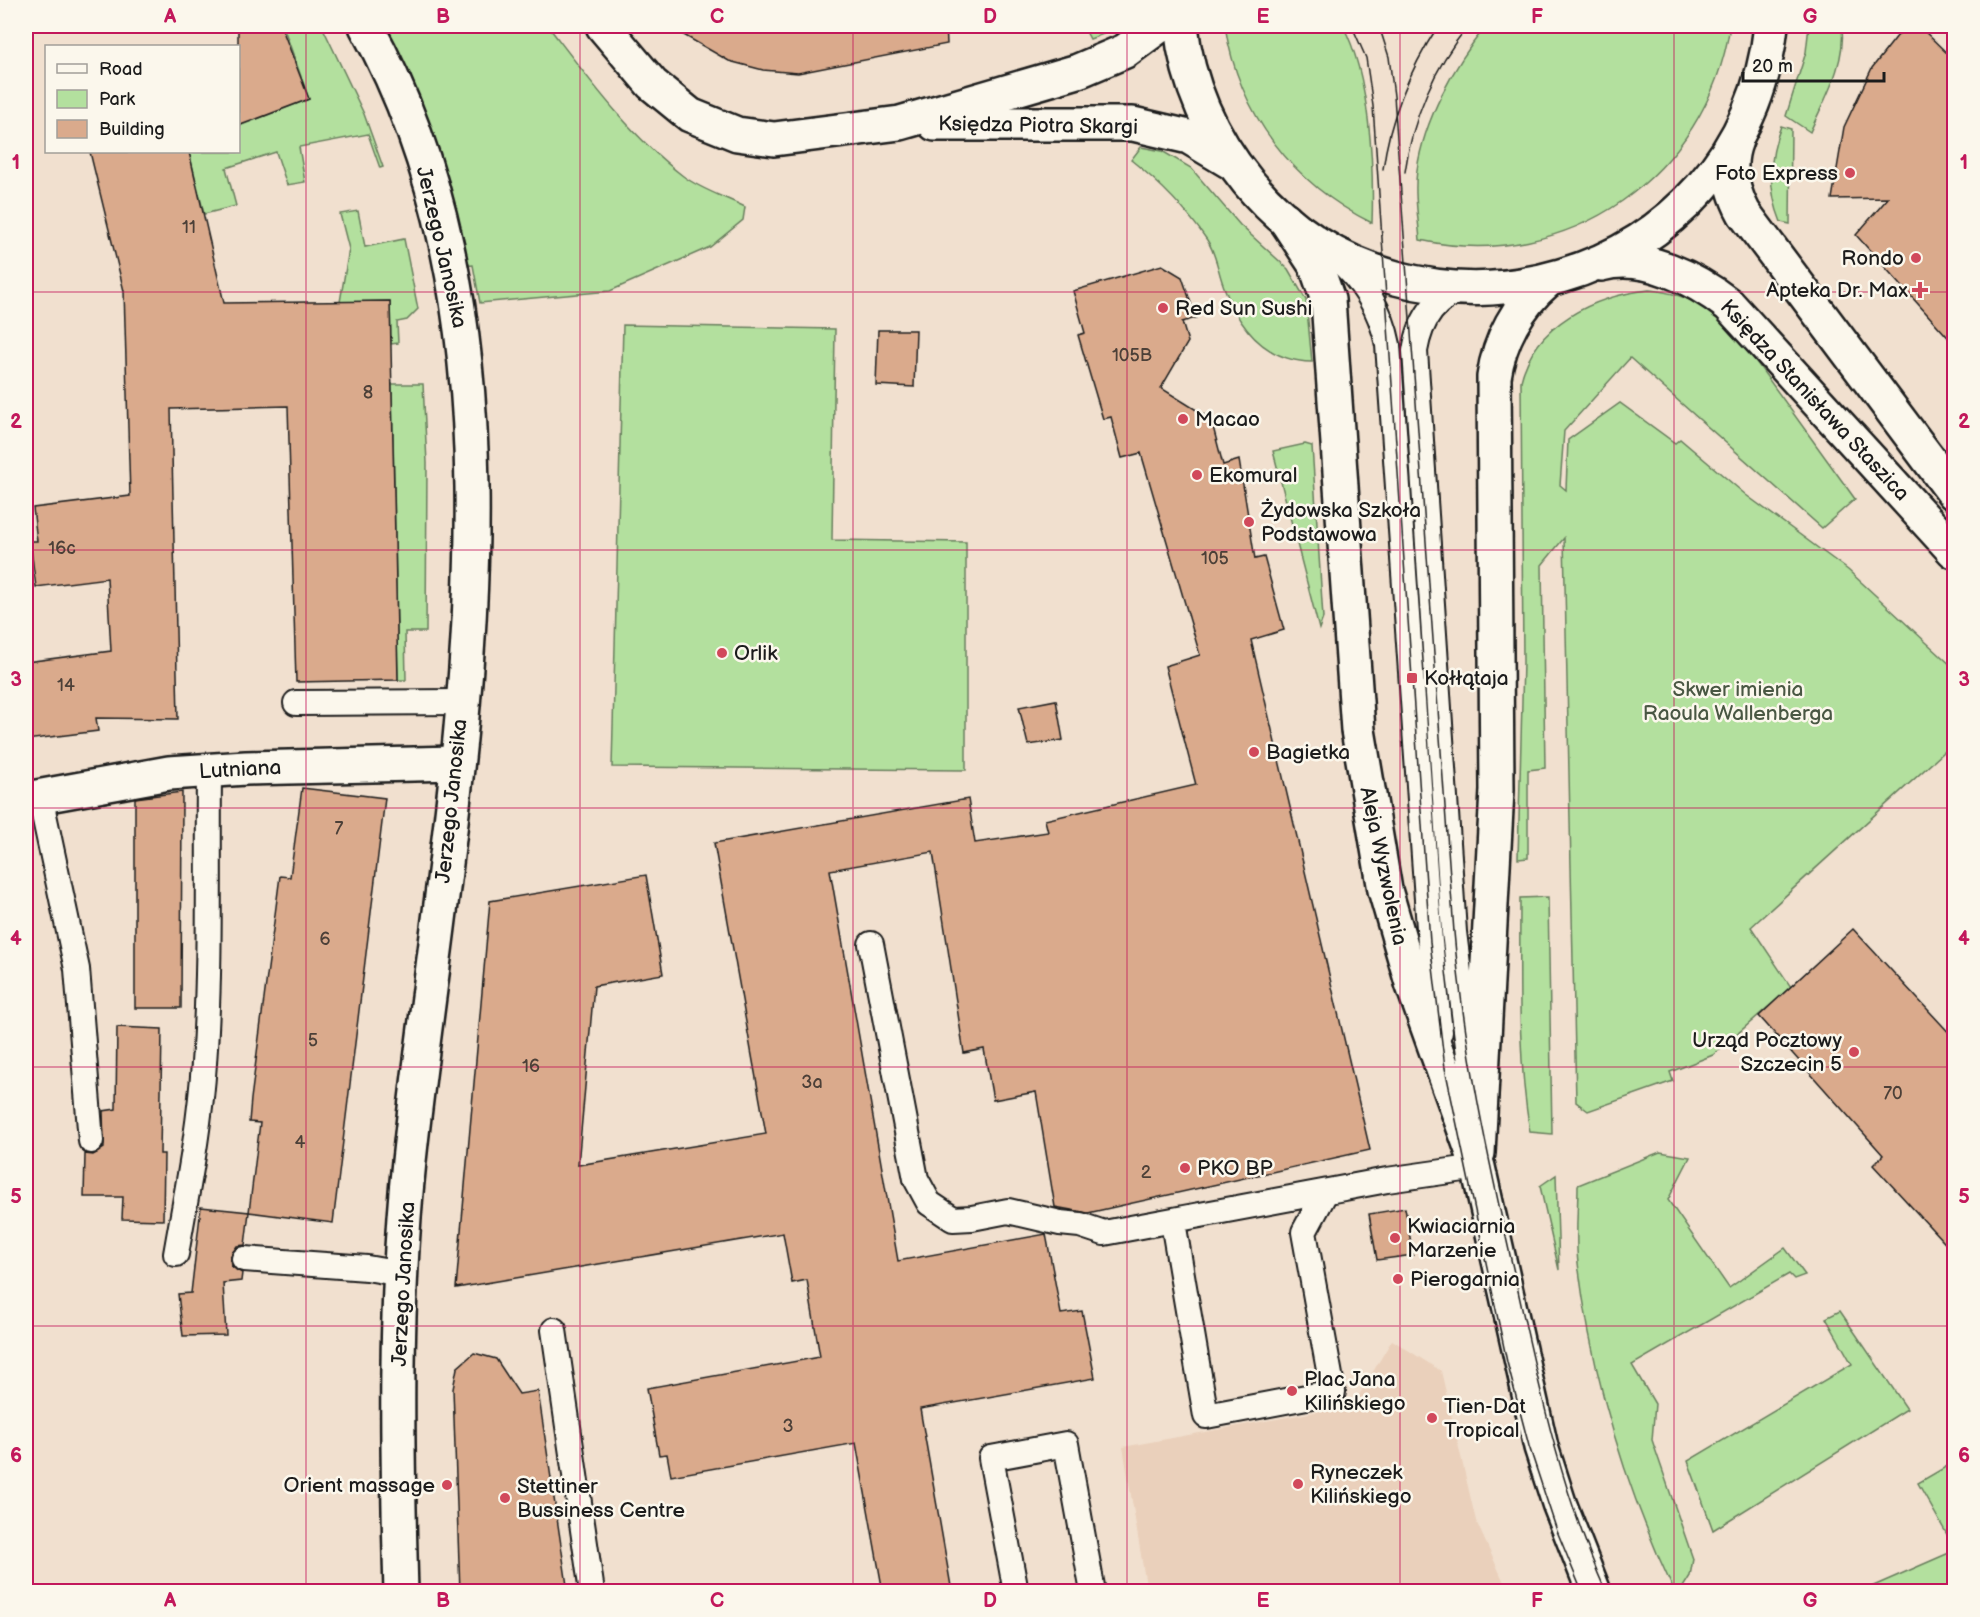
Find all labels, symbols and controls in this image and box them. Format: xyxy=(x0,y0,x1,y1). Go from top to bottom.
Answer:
text: A xyxy=(163,5,177,29)
text: B xyxy=(436,5,450,29)
text: C xyxy=(710,5,724,29)
text: D xyxy=(983,5,997,29)
text: E xyxy=(1257,5,1270,29)
text: F xyxy=(1531,5,1543,29)
text: G xyxy=(1803,5,1818,29)
legend xyxy=(45,45,240,153)
scale bar xyxy=(1743,45,1884,83)
text: 20 m xyxy=(1752,56,1793,77)
text: Road xyxy=(99,59,143,80)
text: Park xyxy=(99,89,135,110)
street label: Księdza Piotra Skargi xyxy=(938,111,1138,140)
text: Building xyxy=(99,119,165,140)
text: 1 xyxy=(12,151,20,175)
text: 1 xyxy=(1960,151,1968,175)
place label: Foto Express xyxy=(1715,161,1838,186)
street label: Jerzego Janosika xyxy=(411,164,472,330)
marker: Foto Express xyxy=(1843,166,1857,180)
house number: 11 xyxy=(182,217,196,238)
place label: Rondo xyxy=(1841,246,1904,271)
marker: Rondo xyxy=(1909,251,1923,265)
place label: Apteka Dr. Max xyxy=(1766,278,1908,303)
marker: Apteka Dr. Max xyxy=(1913,283,1927,297)
street label: Księdza Stanisława Staszica xyxy=(1715,295,1915,506)
place label: Red Sun Sushi xyxy=(1175,296,1313,321)
marker: Red Sun Sushi xyxy=(1156,301,1170,315)
house number: 105B xyxy=(1112,345,1152,366)
house number: 8 xyxy=(363,382,373,403)
place label: Macao xyxy=(1195,407,1260,432)
text: 2 xyxy=(10,410,22,434)
text: 2 xyxy=(1958,410,1970,434)
marker: Macao xyxy=(1176,412,1190,426)
place label: Ekomural xyxy=(1209,463,1297,488)
marker: Ekomural xyxy=(1190,468,1204,482)
place label: Żydowska Szkoła Podstawowa xyxy=(1260,498,1421,547)
marker: Żydowska Szkoła Podstawowa xyxy=(1242,515,1256,529)
house number: 16c xyxy=(48,538,76,559)
house number: 105 xyxy=(1201,548,1229,569)
place label: Orlik xyxy=(734,641,778,666)
marker: Orlik xyxy=(715,646,729,660)
place label: Kołłątaja xyxy=(1424,666,1509,691)
text: 3 xyxy=(10,668,22,692)
text: 3 xyxy=(1958,668,1970,692)
marker: Kołłątaja xyxy=(1405,671,1419,685)
house number: 14 xyxy=(57,675,75,696)
park label: Skwer imienia Raoula Wallenberga xyxy=(1643,677,1833,726)
street label: Jerzego Janosika xyxy=(430,718,473,884)
place label: Bagietka xyxy=(1266,740,1350,765)
marker: Bagietka xyxy=(1247,745,1261,759)
street label: Lutniana xyxy=(198,755,282,784)
street label: Aleja Wyzwolenia xyxy=(1354,785,1413,948)
house number: 7 xyxy=(335,818,344,839)
text: 4 xyxy=(10,927,22,951)
text: 4 xyxy=(1958,927,1970,951)
house number: 6 xyxy=(320,929,331,950)
place label: Urząd Pocztowy Szczecin 5 xyxy=(1692,1028,1842,1077)
house number: 5 xyxy=(308,1030,318,1051)
marker: Urząd Pocztowy Szczecin 5 xyxy=(1847,1045,1861,1059)
house number: 16 xyxy=(522,1056,540,1077)
house number: 3a xyxy=(801,1072,823,1093)
house number: 70 xyxy=(1883,1083,1903,1104)
house number: 4 xyxy=(295,1132,306,1153)
place label: PKO BP xyxy=(1197,1156,1273,1181)
marker: PKO BP xyxy=(1178,1161,1192,1175)
house number: 2 xyxy=(1141,1162,1152,1183)
text: 5 xyxy=(10,1185,22,1209)
text: 5 xyxy=(1958,1185,1970,1209)
street label: Jerzego Janosika xyxy=(387,1201,420,1367)
place label: Kwiaciarnia Marzenie xyxy=(1407,1214,1515,1263)
marker: Kwiaciarnia Marzenie xyxy=(1388,1231,1402,1245)
place label: Pierogarnia xyxy=(1410,1267,1520,1292)
marker: Pierogarnia xyxy=(1391,1272,1405,1286)
place label: Plac Jana Kilińskiego xyxy=(1304,1367,1406,1416)
marker: Plac Jana Kilińskiego xyxy=(1285,1384,1299,1398)
place label: Tien-Dat Tropical xyxy=(1444,1394,1527,1443)
marker: Tien-Dat Tropical xyxy=(1425,1411,1439,1425)
house number: 3 xyxy=(782,1416,794,1437)
text: 6 xyxy=(10,1444,22,1468)
text: 6 xyxy=(1958,1444,1970,1468)
place label: Ryneczek Kilińskiego xyxy=(1310,1460,1412,1509)
place label: Orient massage xyxy=(284,1473,435,1498)
place label: Stettiner Bussiness Centre xyxy=(517,1474,685,1523)
marker: Ryneczek Kilińskiego xyxy=(1291,1477,1305,1491)
marker: Orient massage xyxy=(440,1478,454,1492)
marker: Stettiner Bussiness Centre xyxy=(498,1491,512,1505)
text: A xyxy=(163,1589,177,1613)
text: B xyxy=(436,1589,450,1613)
text: C xyxy=(710,1589,724,1613)
text: D xyxy=(983,1589,997,1613)
text: E xyxy=(1257,1589,1270,1613)
text: F xyxy=(1531,1589,1543,1613)
text: G xyxy=(1803,1589,1818,1613)

